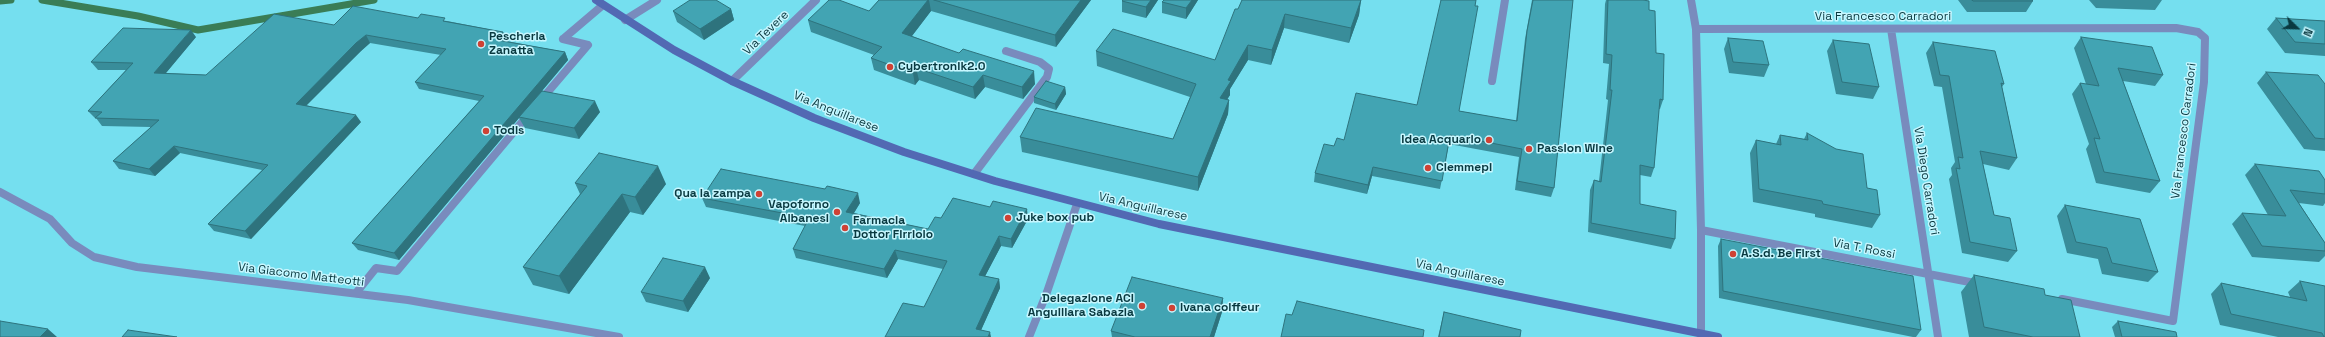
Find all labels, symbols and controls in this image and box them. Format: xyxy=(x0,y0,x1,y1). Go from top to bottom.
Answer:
street label: Via Tevere xyxy=(740,8,792,58)
north arrow xyxy=(2277,8,2317,48)
street label: Via Francesco Carradori xyxy=(1815,10,1951,24)
text: N xyxy=(2300,27,2316,39)
place label: Pescheria Zanatta xyxy=(489,30,546,58)
marker: Pescheria Zanatta xyxy=(476,39,486,49)
place label: Cybertronik2.0 xyxy=(898,60,985,74)
marker: Cybertronik2.0 xyxy=(885,62,895,72)
street label: Via Francesco Carradori xyxy=(2169,62,2199,200)
street label: Via Anguillarese xyxy=(791,88,881,136)
place label: Todis xyxy=(494,124,524,138)
marker: Todis xyxy=(481,126,491,136)
street label: Via Diego Carradori xyxy=(1910,126,1942,236)
place label: Idea Acquario xyxy=(1401,133,1481,147)
marker: Idea Acquario xyxy=(1484,135,1494,145)
place label: Passion Wine xyxy=(1537,142,1613,156)
marker: Passion Wine xyxy=(1524,144,1534,154)
place label: Ciemmepi xyxy=(1436,161,1492,175)
marker: Ciemmepi xyxy=(1423,163,1433,173)
place label: Qua la zampa xyxy=(674,187,751,201)
marker: Qua la zampa xyxy=(754,189,764,199)
street label: Via Anguillarese xyxy=(1097,190,1189,224)
place label: Vapoforno Albanesi xyxy=(768,198,829,226)
marker: Vapoforno Albanesi xyxy=(832,207,842,217)
place label: Juke box pub xyxy=(1016,211,1094,225)
marker: Juke box pub xyxy=(1003,213,1013,223)
place label: Farmacia Dottor Firriolo xyxy=(853,214,933,242)
marker: Farmacia Dottor Firriolo xyxy=(840,223,850,233)
street label: Via T. Rossi xyxy=(1832,236,1896,262)
place label: A.S.d. Be First xyxy=(1741,247,1821,261)
marker: A.S.d. Be First xyxy=(1728,249,1738,259)
street label: Via Anguillarese xyxy=(1414,257,1506,289)
street label: Via Giacomo Matteotti xyxy=(237,260,365,290)
place label: Delegazione ACI Anguillara Sabazia xyxy=(1028,292,1134,320)
marker: Delegazione ACI Anguillara Sabazia xyxy=(1137,301,1147,311)
place label: Ivana coiffeur xyxy=(1180,301,1259,315)
marker: Ivana coiffeur xyxy=(1167,303,1177,313)

